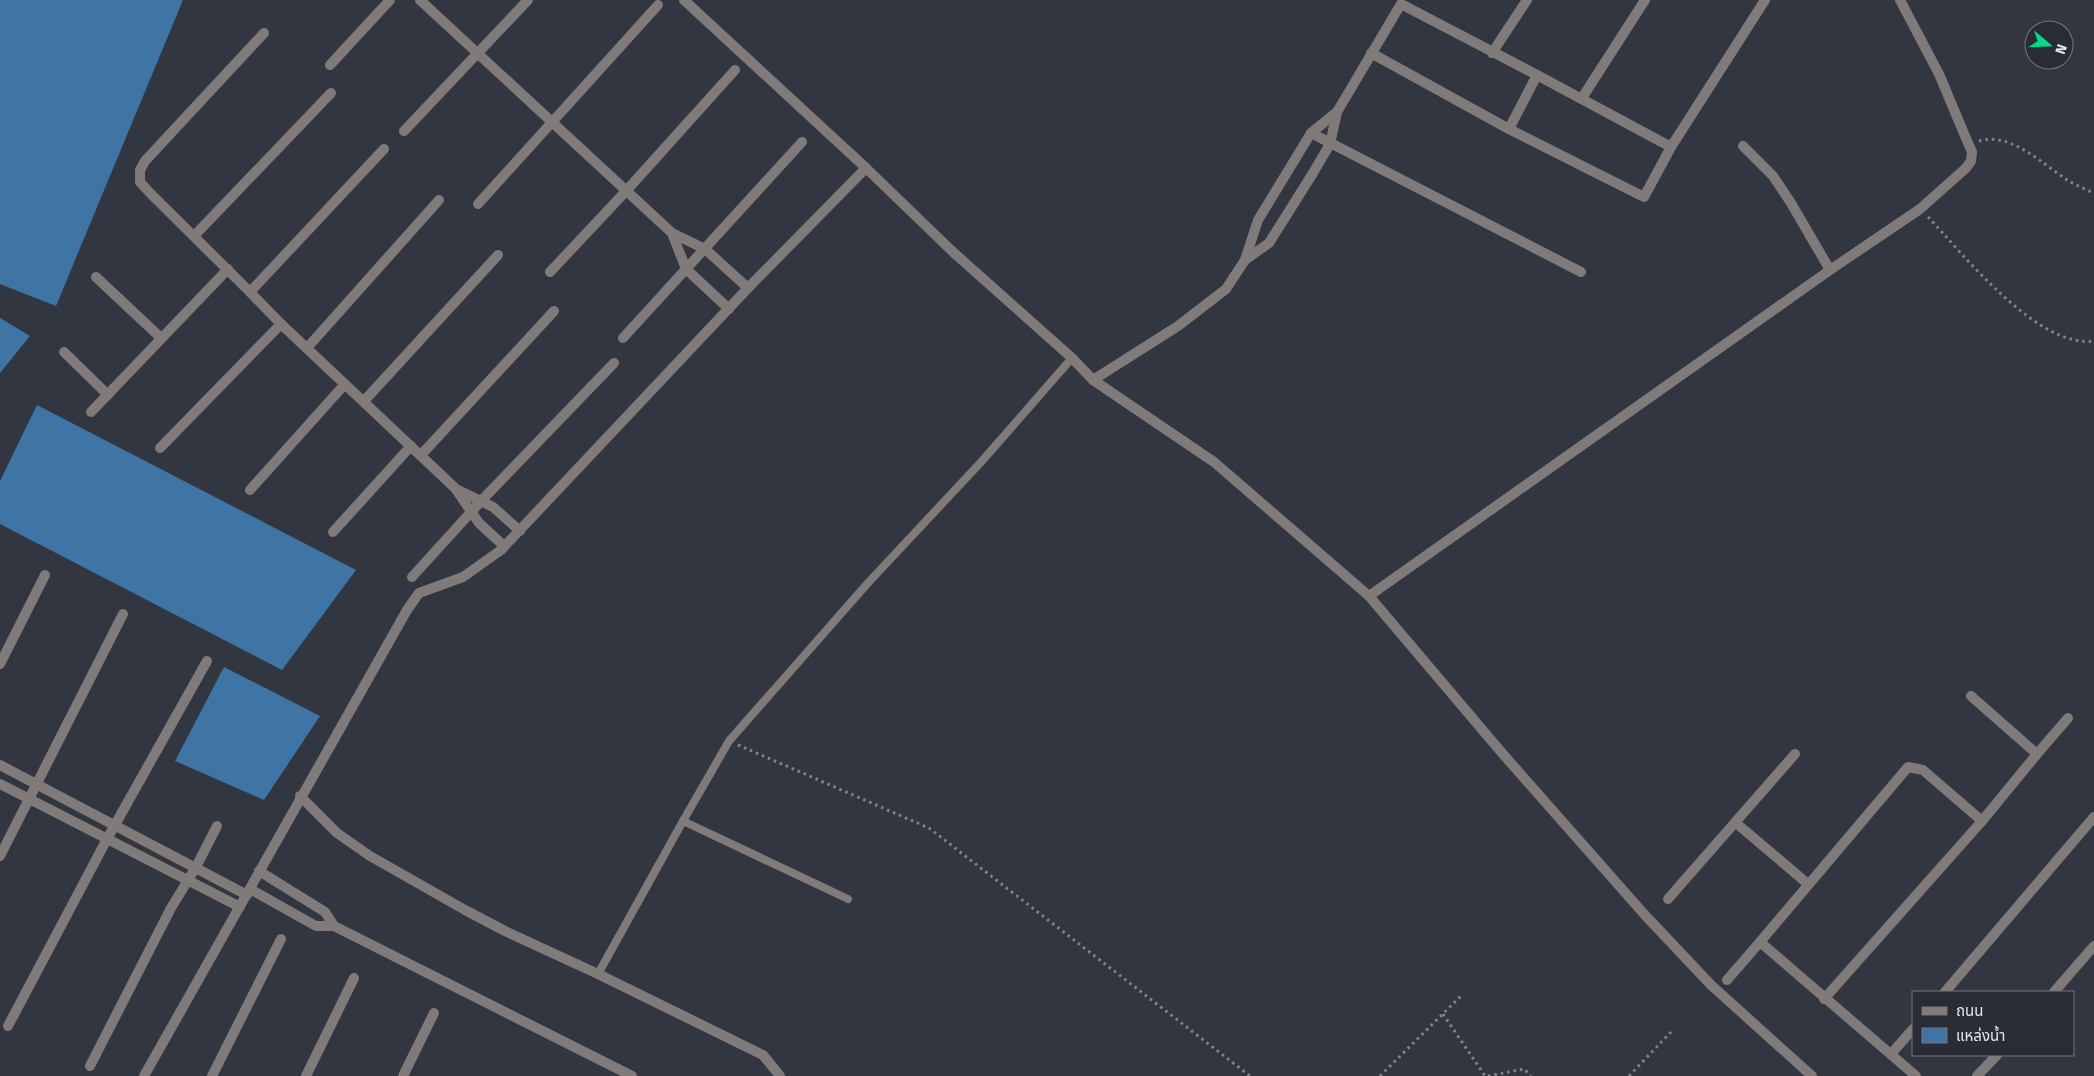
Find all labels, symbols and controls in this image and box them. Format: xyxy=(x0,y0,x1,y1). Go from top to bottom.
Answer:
north arrow xyxy=(2024,20,2074,70)
text: N xyxy=(2051,42,2070,56)
legend xyxy=(1912,991,2074,1056)
text: ถนน xyxy=(1956,1002,1983,1020)
text: แหล่งน้ำ xyxy=(1956,1025,2005,1045)

